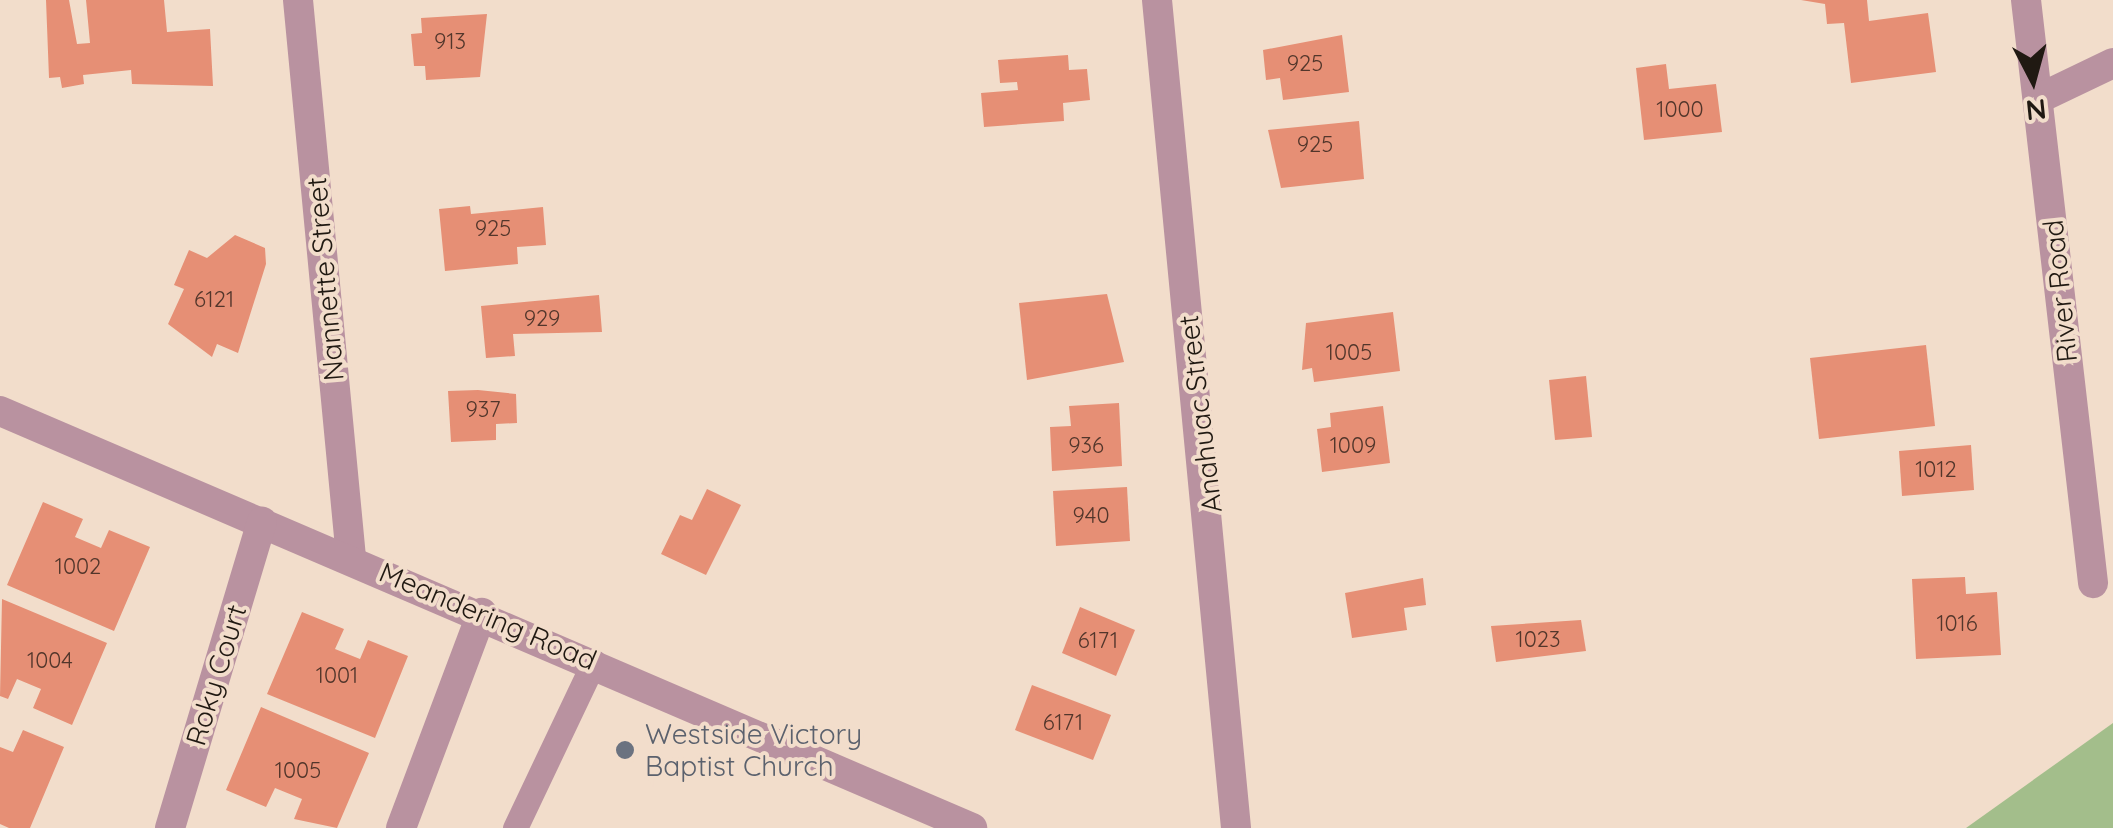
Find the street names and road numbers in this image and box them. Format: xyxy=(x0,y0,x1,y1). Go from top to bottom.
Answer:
street label: Nannette Street xyxy=(299,176,351,382)
street label: River Road xyxy=(2036,218,2084,364)
street label: Anahuac Street xyxy=(1171,313,1229,515)
street label: Meandering Road xyxy=(374,555,602,677)
street label: Roky Court xyxy=(179,601,253,749)

